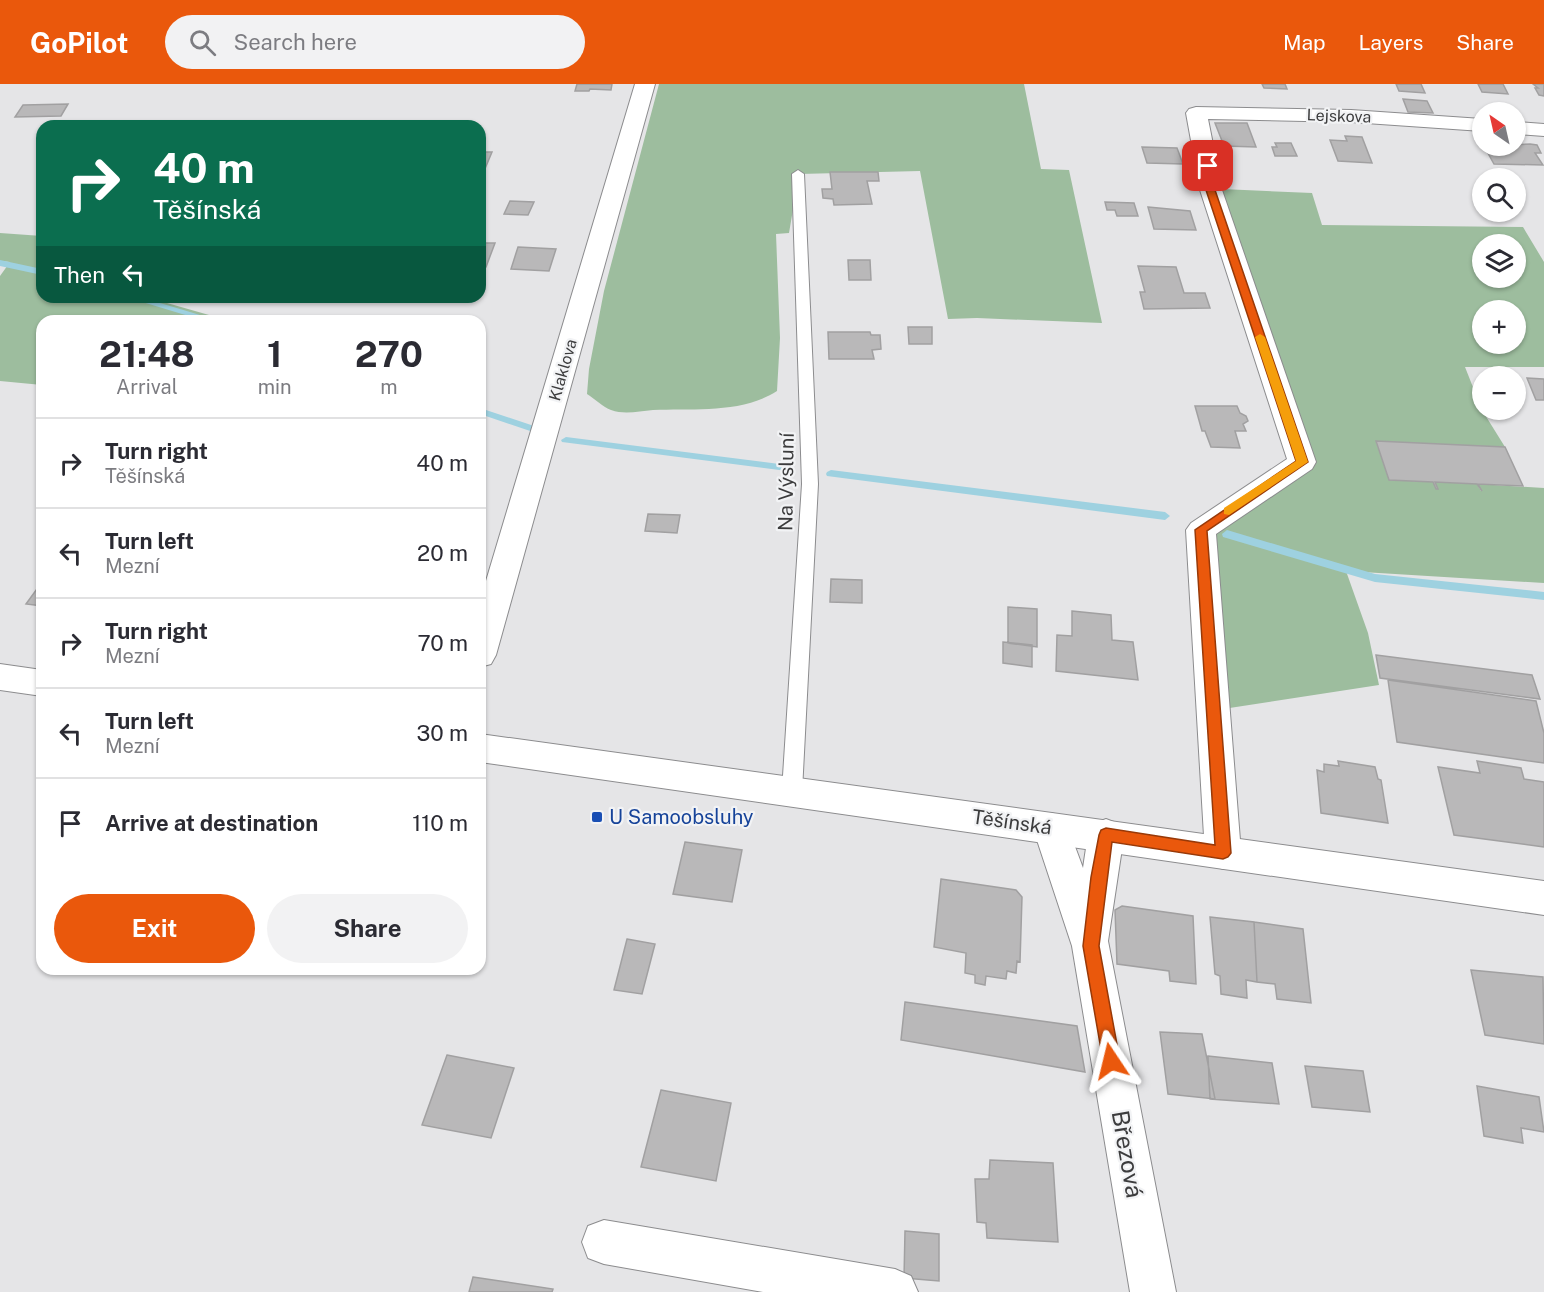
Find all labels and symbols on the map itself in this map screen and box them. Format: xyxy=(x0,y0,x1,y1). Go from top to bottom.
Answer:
north arrow xyxy=(1472,102,1526,156)
street label: Lejskova xyxy=(1306,105,1372,127)
pin xyxy=(1182,140,1233,191)
street label: Klaklova xyxy=(545,337,581,403)
street label: Na Výsluní xyxy=(773,431,799,531)
place label: U Samoobsluhy xyxy=(609,805,754,829)
street label: Těšínská xyxy=(971,805,1053,839)
marker: U Samoobsluhy xyxy=(590,810,604,824)
position arrow xyxy=(1079,1029,1143,1093)
street label: Březová xyxy=(1107,1108,1149,1200)

